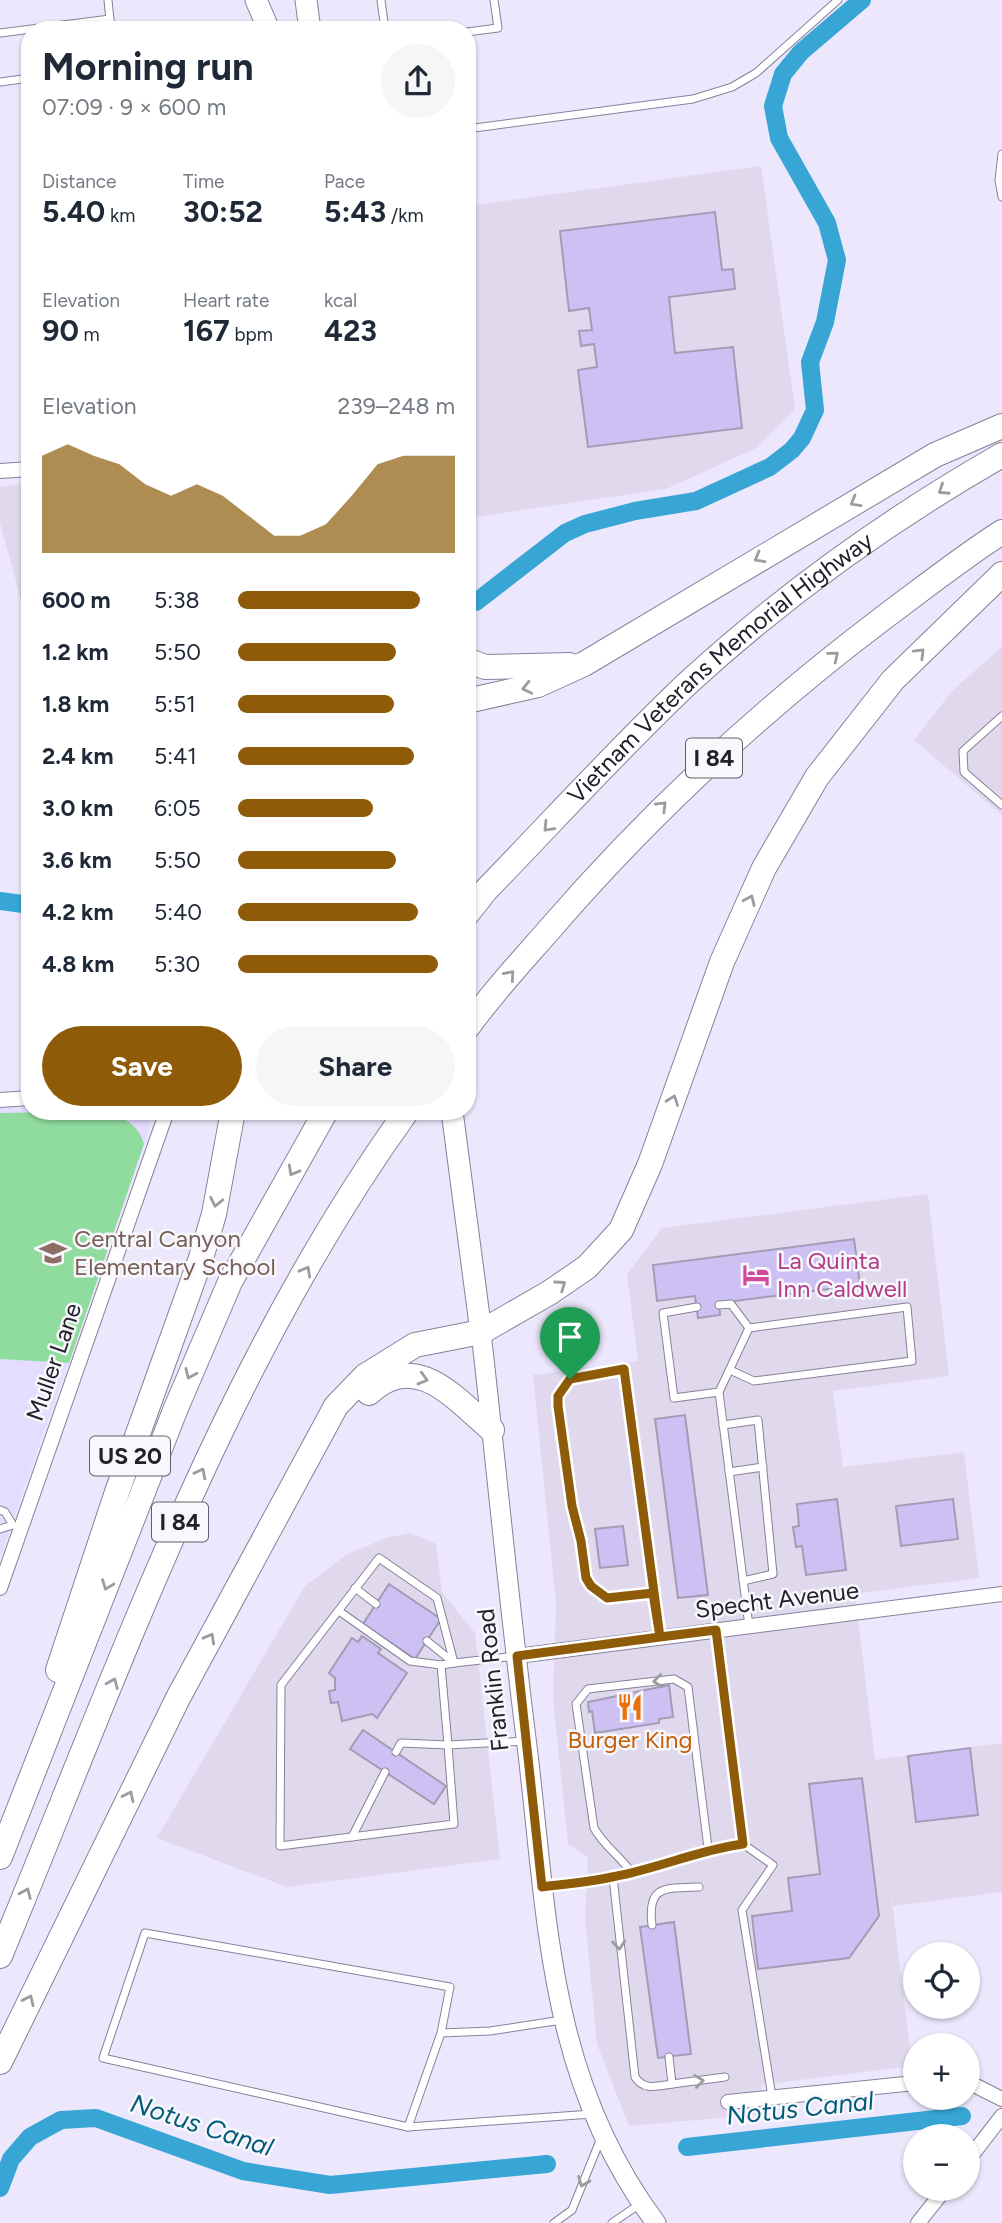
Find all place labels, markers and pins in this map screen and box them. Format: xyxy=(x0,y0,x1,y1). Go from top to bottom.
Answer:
place label: Central Canyon Elementary School xyxy=(74,1224,276,1281)
school or university icon: Central Canyon Elementary School xyxy=(38,1238,68,1268)
place label: La Quinta Inn Caldwell xyxy=(777,1246,907,1303)
hotel icon: La Quinta Inn Caldwell xyxy=(741,1260,771,1290)
pin xyxy=(540,1307,600,1379)
restaurant icon: Burger King xyxy=(615,1692,645,1722)
place label: Burger King xyxy=(567,1725,693,1754)

